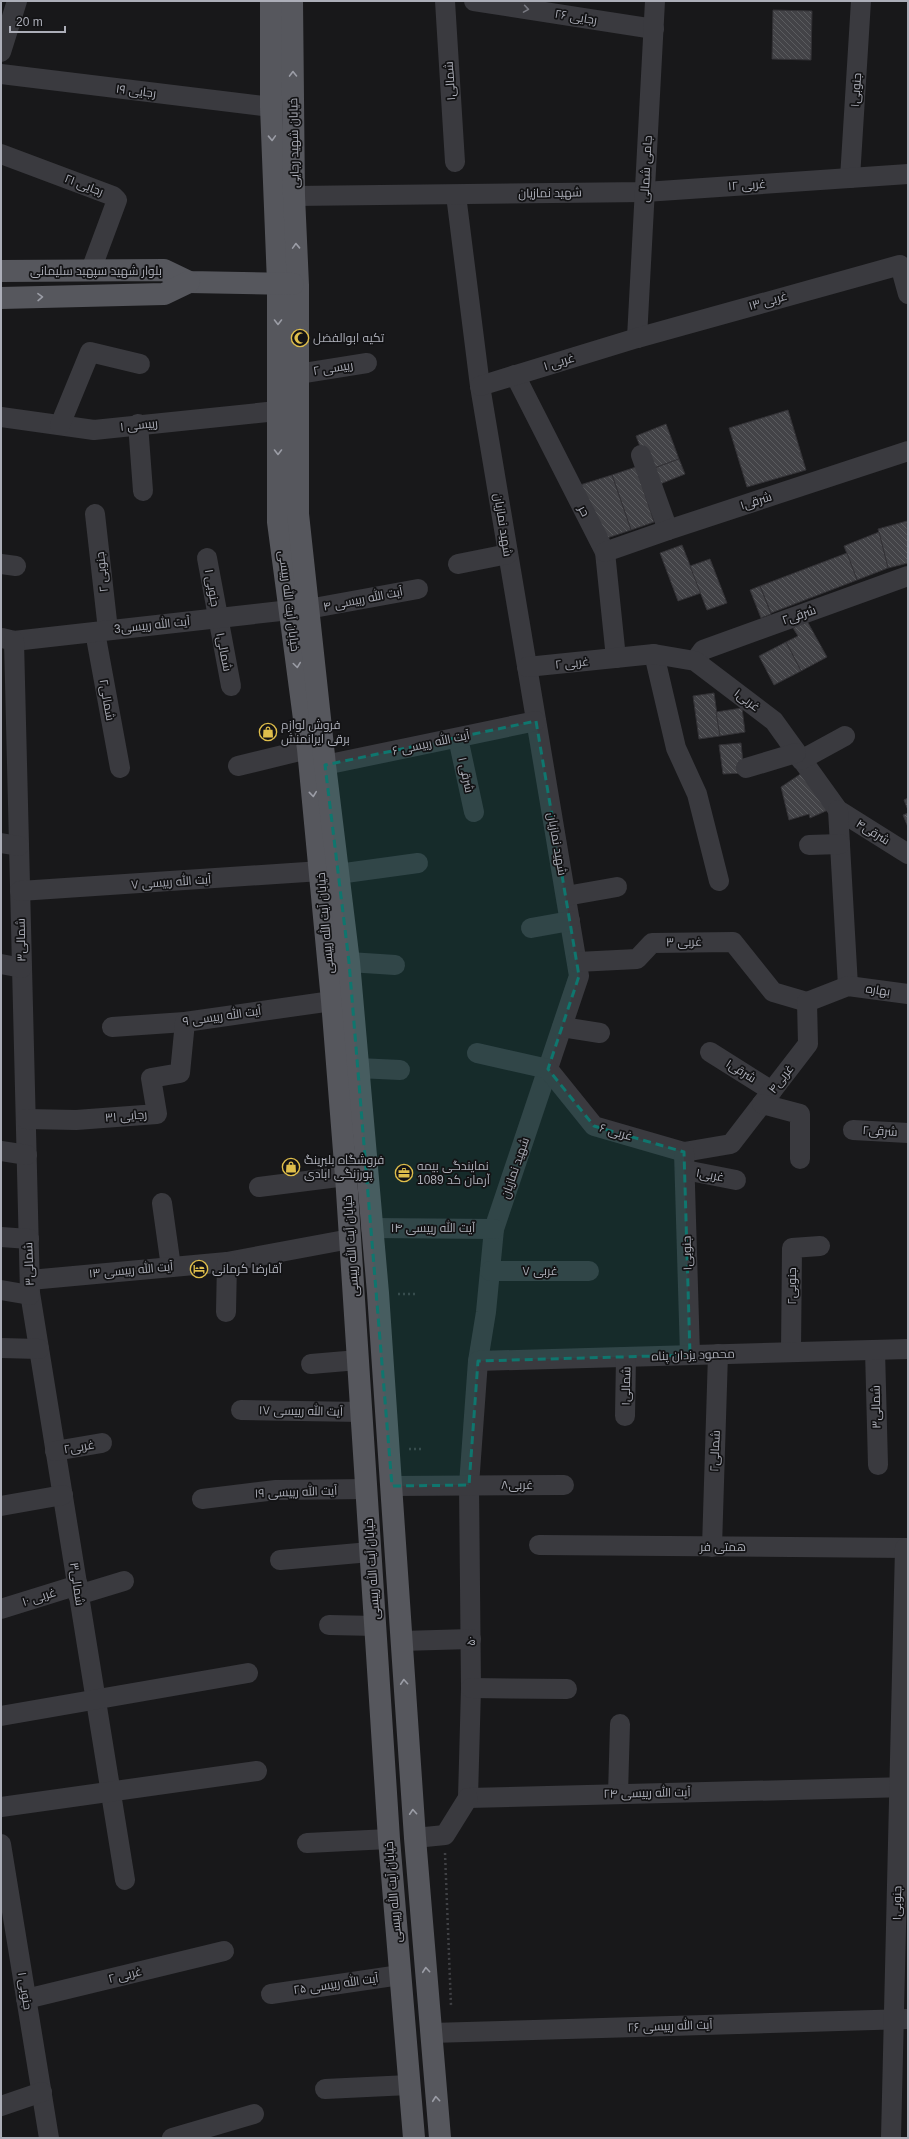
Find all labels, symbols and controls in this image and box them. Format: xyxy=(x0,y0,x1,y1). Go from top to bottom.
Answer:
one-way arrow xyxy=(523,4,529,13)
street label: رجایی ۲۶ xyxy=(554,7,598,27)
scale bar xyxy=(10,8,65,34)
text: 20 m xyxy=(16,15,43,29)
street label: شمالی۱ xyxy=(442,61,458,101)
one-way arrow xyxy=(289,71,297,77)
street label: جنوبی۱ xyxy=(848,72,864,108)
street label: رجایی ۱۹ xyxy=(115,82,157,100)
street label: خیابان شهید رجایی xyxy=(286,98,302,188)
one-way arrow xyxy=(268,135,276,141)
street label: جامی شمالی xyxy=(637,135,655,203)
street label: رجایی ۲۱ xyxy=(63,171,105,199)
street label: غربی ۱۲ xyxy=(728,177,766,193)
street label: شهید نمازیان xyxy=(518,185,582,201)
one-way arrow xyxy=(292,243,300,249)
street label: بلوار شهید سپهبد سلیمانی xyxy=(30,264,162,279)
street label: غربی ۱۳ xyxy=(747,289,789,313)
one-way arrow xyxy=(37,293,43,301)
one-way arrow xyxy=(274,319,282,325)
mosque icon: تکیه ابوالفضل xyxy=(290,328,310,348)
place label: تکیه ابوالفضل xyxy=(313,331,385,345)
street label: غربی ۱ xyxy=(542,351,576,373)
street label: رییسی ۲ xyxy=(312,358,354,378)
street label: رییسی ۱ xyxy=(119,416,159,434)
one-way arrow xyxy=(274,449,282,455)
street label: شرقی۱ xyxy=(738,489,774,513)
street label: شهید نمازیان xyxy=(491,492,515,558)
street label: حر xyxy=(575,502,593,519)
street label: خیابان آیت الله رییسی xyxy=(276,550,303,652)
street label: جنوبی ۲ xyxy=(93,551,111,593)
street label: جنوبی ۱ xyxy=(202,568,222,608)
street label: آیت الله رییسی ۴ xyxy=(322,583,405,614)
street label: شرقی۲ xyxy=(780,603,818,627)
street label: آیت الله رییسی3 xyxy=(113,613,191,636)
street label: شمالی۱ xyxy=(213,631,235,673)
street label: غربی ۲ xyxy=(554,654,590,672)
one-way arrow xyxy=(292,662,301,668)
street label: شمالی۲ xyxy=(96,678,118,722)
street label: غربی۱ xyxy=(732,686,762,714)
place label: فروش لوازم برقی ایرانمنش xyxy=(281,718,350,746)
shop icon: فروش لوازم برقی ایرانمنش xyxy=(258,722,278,742)
street label: آیت الله رییسی ۶ xyxy=(391,727,472,758)
street label: شرقی ۱ xyxy=(455,756,477,794)
one-way arrow xyxy=(308,791,317,797)
street label: شهید نمازیان xyxy=(545,811,569,877)
street label: شرقی۴ xyxy=(854,816,892,848)
street label: آیت الله رییسی ۷ xyxy=(130,871,212,892)
street label: خیابان آیت الله رییسی xyxy=(313,872,336,974)
street label: شمالی۳ xyxy=(14,918,28,962)
street label: غربی ۳ xyxy=(666,935,702,949)
street label: بهاره xyxy=(865,981,891,999)
street label: آیت الله رییسی ۹ xyxy=(182,1002,263,1028)
street label: شرقی۱ xyxy=(723,1056,759,1086)
street label: غربی۴ xyxy=(765,1062,797,1096)
street label: رجایی ۳۱ xyxy=(104,1107,148,1125)
street label: غربی ۶ xyxy=(598,1121,634,1143)
street label: شرقی۲ xyxy=(862,1123,898,1139)
street label: شهید نمازیان xyxy=(498,1135,532,1200)
place label: فروشگاه بلبرینگ پورزنگی ابادی xyxy=(304,1153,384,1183)
shop icon: فروشگاه بلبرینگ پورزنگی ابادی xyxy=(281,1157,301,1177)
place label: نمایندگی بیمه آرمان کد 1089 xyxy=(417,1159,491,1187)
office icon: نمایندگی بیمه آرمان کد 1089 xyxy=(394,1163,414,1183)
street label: غربی۱ xyxy=(695,1166,725,1184)
street label: خیابان آیت الله رییسی xyxy=(339,1195,362,1297)
street label: آیت الله رییسی ۱۴ xyxy=(391,1220,476,1235)
street label: جنوبی۱ xyxy=(679,1235,695,1271)
street label: شمالی۳ xyxy=(21,1242,37,1286)
street label: آیت الله رییسی ۱۳ xyxy=(88,1258,175,1281)
hotel icon: آقارضا کرمانی xyxy=(189,1259,209,1279)
place label: آقارضا کرمانی xyxy=(212,1262,283,1276)
street label: غربی ۷ xyxy=(522,1264,558,1278)
street label: جنوبی۲ xyxy=(785,1267,799,1305)
street label: محمود یزدان پناه xyxy=(651,1347,735,1365)
street label: شمالی۱ xyxy=(619,1366,633,1406)
street label: شمالی۳ xyxy=(869,1385,883,1429)
street label: آیت الله رییسی ۱۷ xyxy=(259,1402,344,1419)
street label: شمالی۲ xyxy=(707,1430,723,1472)
street label: غربی۲ xyxy=(63,1437,95,1457)
street label: غربی۸ xyxy=(501,1478,533,1492)
street label: آیت الله رییسی ۱۹ xyxy=(254,1483,338,1500)
street label: خیابان آیت الله رییسی xyxy=(360,1518,383,1620)
street label: همتی فر xyxy=(699,1540,746,1554)
street label: شمالی۳ xyxy=(67,1561,87,1607)
street label: غربی ۱۰ xyxy=(20,1585,58,1609)
street label: ۵۰ xyxy=(464,1636,478,1646)
one-way arrow xyxy=(400,1679,409,1685)
street label: آیت الله رییسی ۲۴ xyxy=(603,1784,691,1801)
one-way arrow xyxy=(409,1809,417,1815)
street label: خیابان آیت الله رییسی xyxy=(381,1841,404,1943)
street label: جنوبی۱ xyxy=(890,1886,904,1920)
street label: غربی ۲ xyxy=(107,1964,143,1986)
one-way arrow xyxy=(421,1967,430,1973)
street label: آیت الله رییسی ۲۵ xyxy=(292,1970,380,1997)
street label: جنوبی ۱ xyxy=(15,1971,35,2011)
street label: آیت الله رییسی ۲۶ xyxy=(627,2016,713,2034)
one-way arrow xyxy=(432,2096,441,2102)

